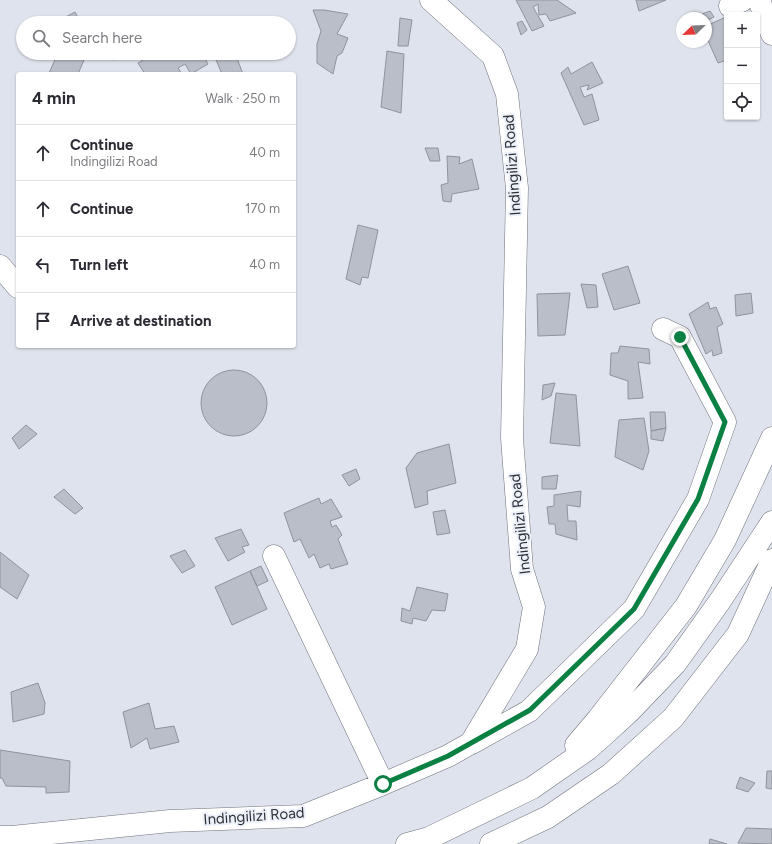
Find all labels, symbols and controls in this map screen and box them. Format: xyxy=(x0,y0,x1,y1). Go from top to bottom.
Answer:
north arrow xyxy=(676,12,712,48)
map controls xyxy=(724,12,760,120)
button: + xyxy=(724,12,760,48)
search box xyxy=(16,16,296,60)
icon: search xyxy=(30,27,52,49)
text: Search here xyxy=(62,29,142,47)
button: − xyxy=(724,48,760,84)
button: locate xyxy=(724,84,760,120)
text: 4 min xyxy=(32,88,76,108)
text: Walk · 250 m xyxy=(205,91,280,106)
street label: Indingilizi Road xyxy=(499,114,525,216)
text: Continue xyxy=(70,136,133,154)
icon: ahead xyxy=(32,142,54,164)
text: 40 m xyxy=(249,145,280,160)
text: Indingilizi Road xyxy=(70,154,158,169)
icon: ahead xyxy=(32,198,54,220)
text: Continue xyxy=(70,200,133,218)
text: 170 m xyxy=(245,201,280,216)
icon: left xyxy=(32,254,54,276)
text: Turn left xyxy=(70,256,128,274)
text: 40 m xyxy=(249,257,280,272)
icon: arrive xyxy=(32,310,54,332)
text: Arrive at destination xyxy=(70,312,211,330)
route end xyxy=(671,328,689,346)
street label: Indingilizi Road xyxy=(506,473,534,575)
route start xyxy=(374,775,392,793)
street label: Indingilizi Road xyxy=(203,803,305,829)

